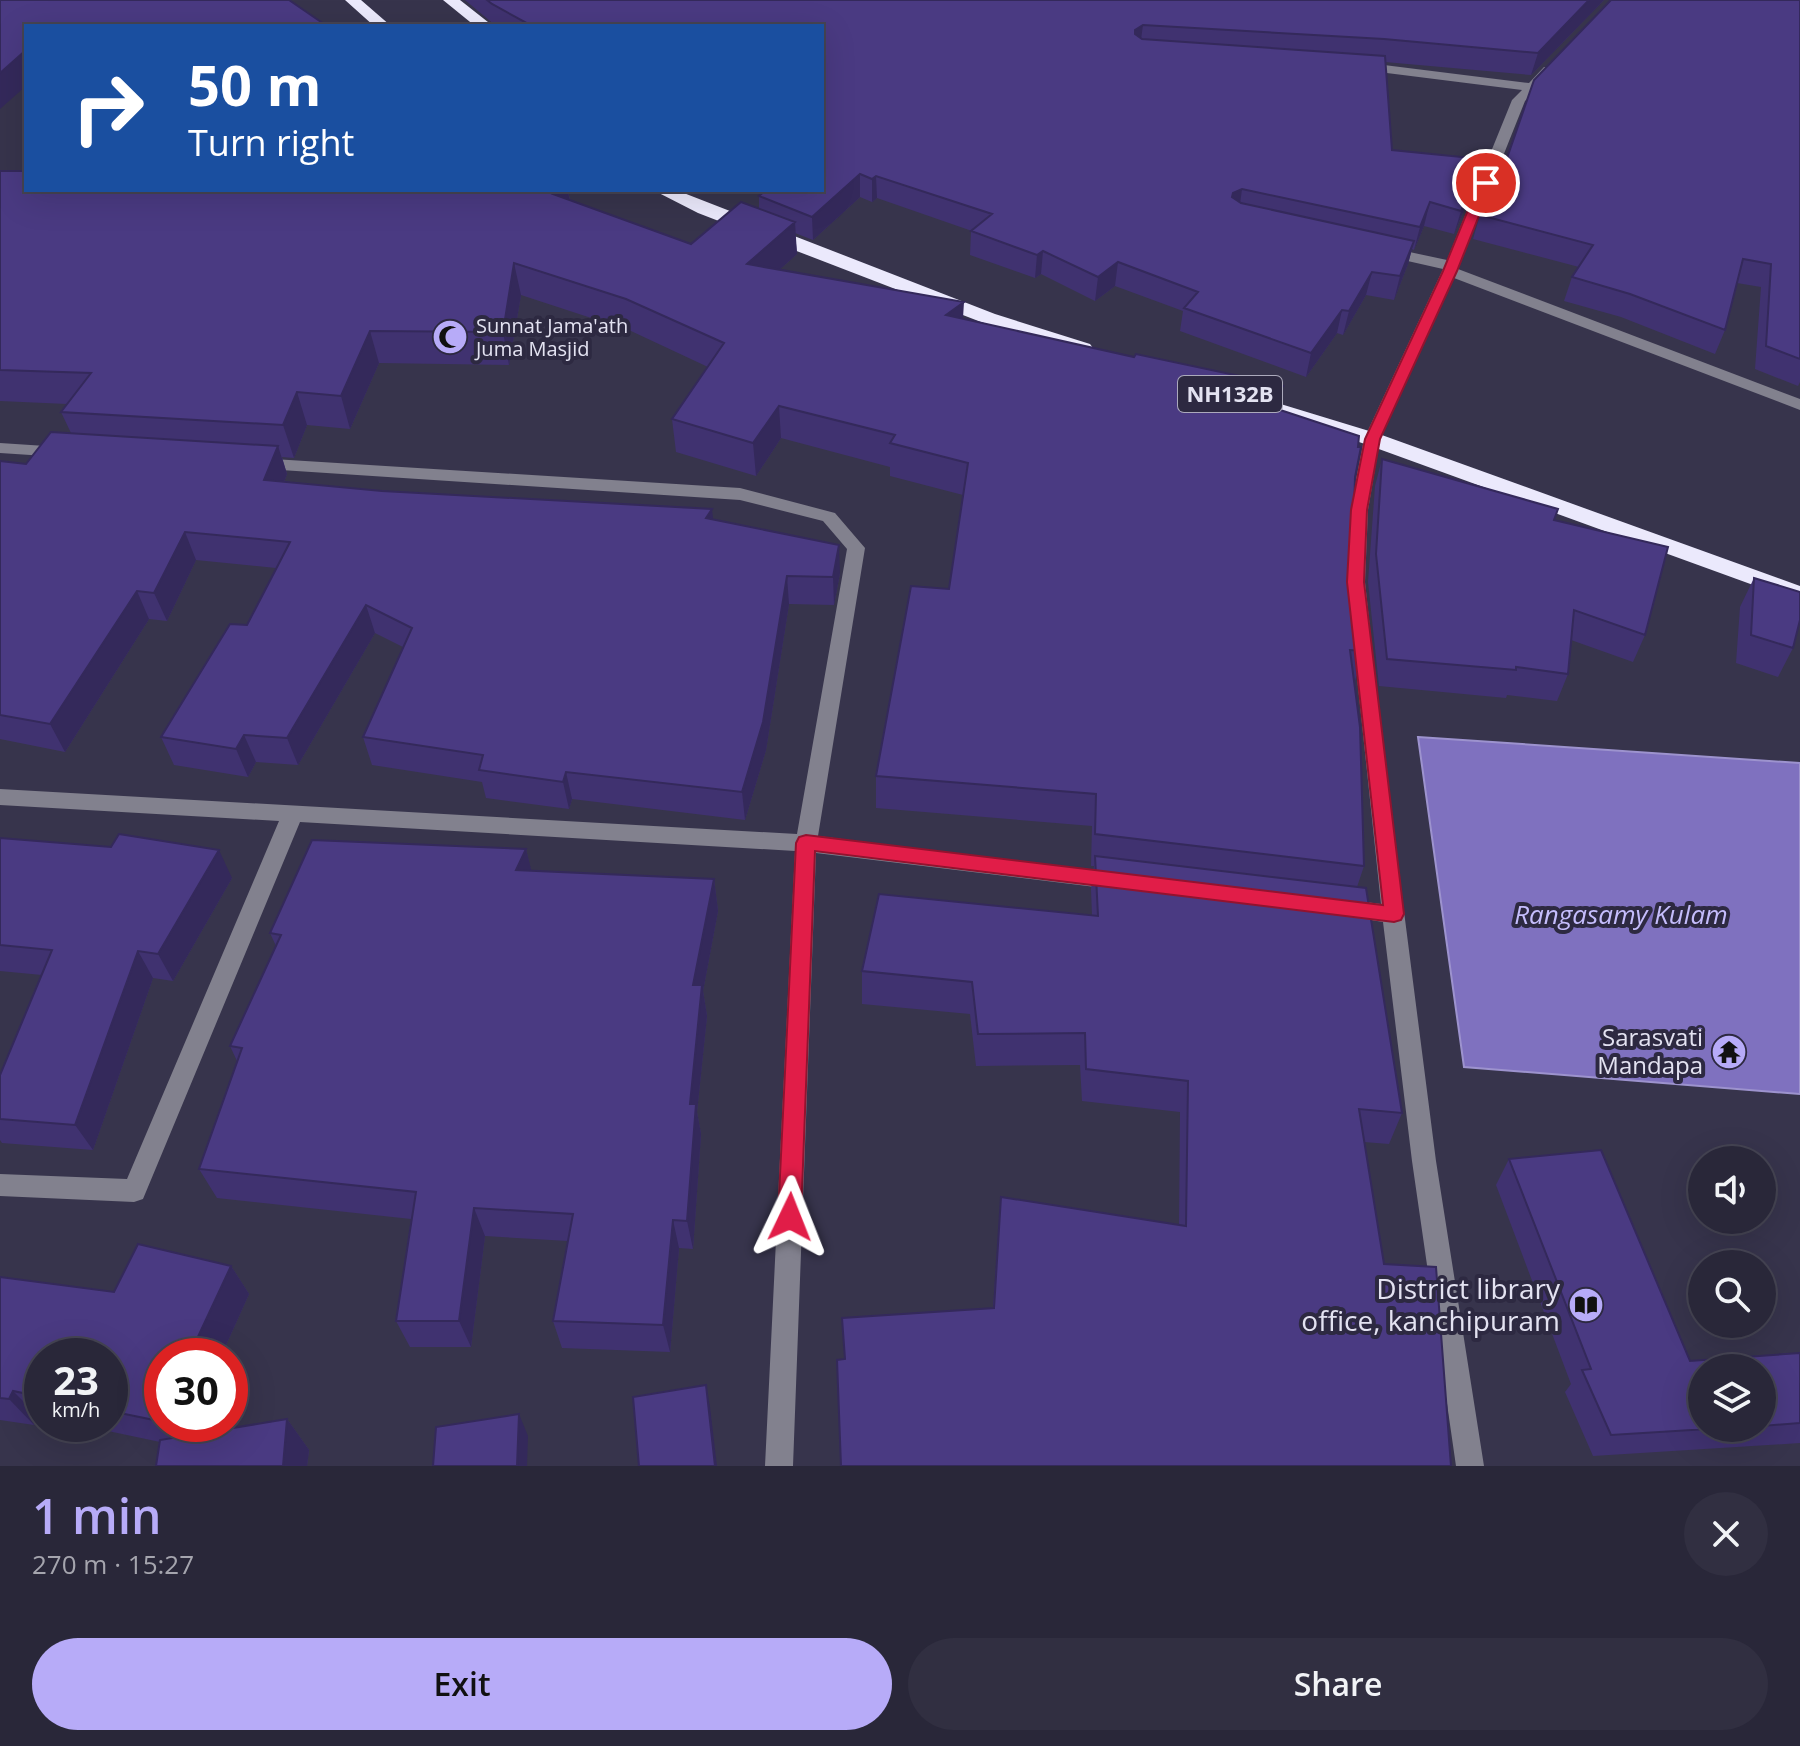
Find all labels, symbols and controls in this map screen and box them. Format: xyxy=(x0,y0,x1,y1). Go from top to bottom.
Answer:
text: 50 m xyxy=(188,46,322,122)
icon: right xyxy=(56,56,160,160)
text: Turn right xyxy=(188,118,354,167)
pin xyxy=(1452,149,1520,217)
icon: arrive xyxy=(1464,161,1508,205)
place label: Sunnat Jama'ath Juma Masjid xyxy=(474,312,628,362)
mosque icon: Sunnat Jama'ath Juma Masjid xyxy=(431,318,469,356)
road number: NH132B xyxy=(1178,376,1282,412)
water label: Rangasamy Kulam xyxy=(1514,896,1728,932)
place label: Sarasvati Mandapa xyxy=(1597,1020,1703,1081)
temple icon: Sarasvati Mandapa xyxy=(1710,1033,1748,1071)
map controls xyxy=(1688,1146,1776,1442)
button: sound xyxy=(1688,1146,1776,1234)
position arrow xyxy=(748,1175,832,1259)
button: search xyxy=(1688,1250,1776,1338)
place label: District library office, kanchipuram xyxy=(1301,1269,1561,1339)
library icon: District library office, kanchipuram xyxy=(1567,1286,1605,1324)
speed limit sign: 30 xyxy=(144,1338,248,1442)
text: 23 xyxy=(53,1352,99,1407)
button: layers xyxy=(1688,1354,1776,1442)
text: km/h xyxy=(52,1396,100,1423)
text: 1 min xyxy=(32,1483,162,1548)
button: close xyxy=(1684,1492,1768,1576)
text: 270 m · 15:27 xyxy=(32,1546,194,1582)
button: Exit xyxy=(32,1638,892,1730)
button: Share xyxy=(908,1638,1768,1730)

